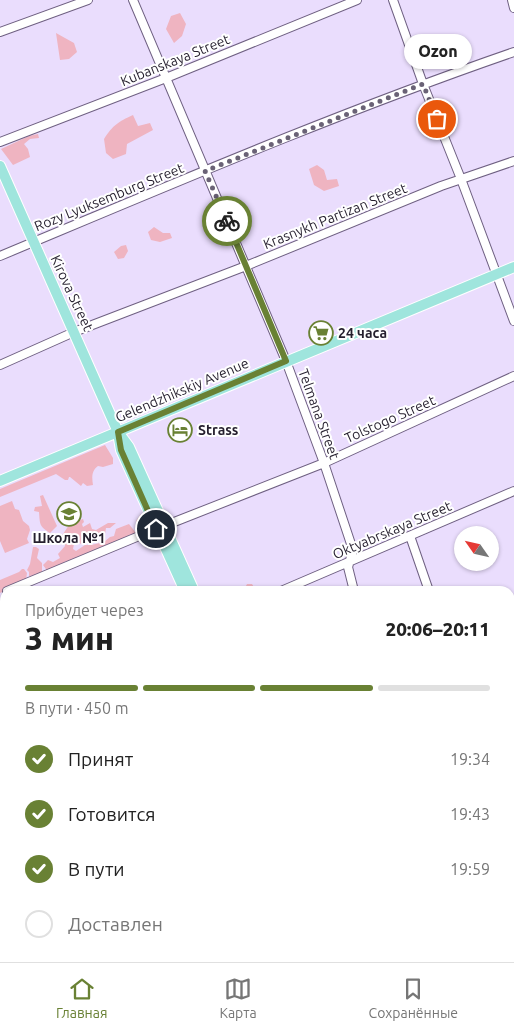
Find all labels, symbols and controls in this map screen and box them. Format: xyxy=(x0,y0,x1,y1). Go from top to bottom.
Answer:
street label: Kubanskaya Street xyxy=(118,31,232,89)
callout: Ozon xyxy=(403,34,471,69)
text: Ozon xyxy=(418,42,458,60)
pin xyxy=(416,98,458,140)
icon: bag xyxy=(423,105,451,133)
street label: Rozy Lyuksemburg Street xyxy=(32,159,186,234)
street label: Krasnykh Partizan Street xyxy=(261,180,410,252)
courier xyxy=(202,196,252,246)
icon: bike xyxy=(213,207,241,235)
street label: Kirova Street xyxy=(47,252,97,334)
supermarket icon: 24 часа xyxy=(308,320,334,346)
place label: 24 часа xyxy=(338,325,387,341)
street label: Gelendzhikskiy Avenue xyxy=(113,355,251,425)
street label: Telmana Street xyxy=(295,366,343,462)
street label: Tolstogo Street xyxy=(342,392,438,446)
hotel icon: Strass xyxy=(167,417,193,443)
place label: Strass xyxy=(198,422,239,438)
street label: Oktyabrskaya Street xyxy=(330,498,454,562)
school or university icon: Школа №1 xyxy=(56,501,82,527)
pin xyxy=(135,508,177,550)
icon: home xyxy=(142,515,170,543)
north arrow xyxy=(454,526,499,571)
map controls xyxy=(454,526,499,571)
place label: Школа №1 xyxy=(32,530,106,546)
text: Прибудет через xyxy=(25,601,144,619)
text: 20:06–20:11 xyxy=(385,618,490,640)
text: 3 мин xyxy=(25,620,114,656)
text: В пути · 450 m xyxy=(25,699,128,717)
icon: check xyxy=(25,745,53,773)
text: Принят xyxy=(68,748,133,770)
text: 19:34 xyxy=(450,750,490,768)
icon: check xyxy=(25,800,53,828)
text: Готовится xyxy=(68,803,155,825)
text: 19:43 xyxy=(450,805,490,823)
icon: check xyxy=(25,855,53,883)
text: В пути xyxy=(68,858,125,880)
text: 19:59 xyxy=(450,860,490,878)
text: Доставлен xyxy=(68,913,163,935)
tab: Главная xyxy=(56,975,108,1021)
tab: Карта xyxy=(219,975,257,1021)
tab: Сохранённые xyxy=(369,975,458,1021)

